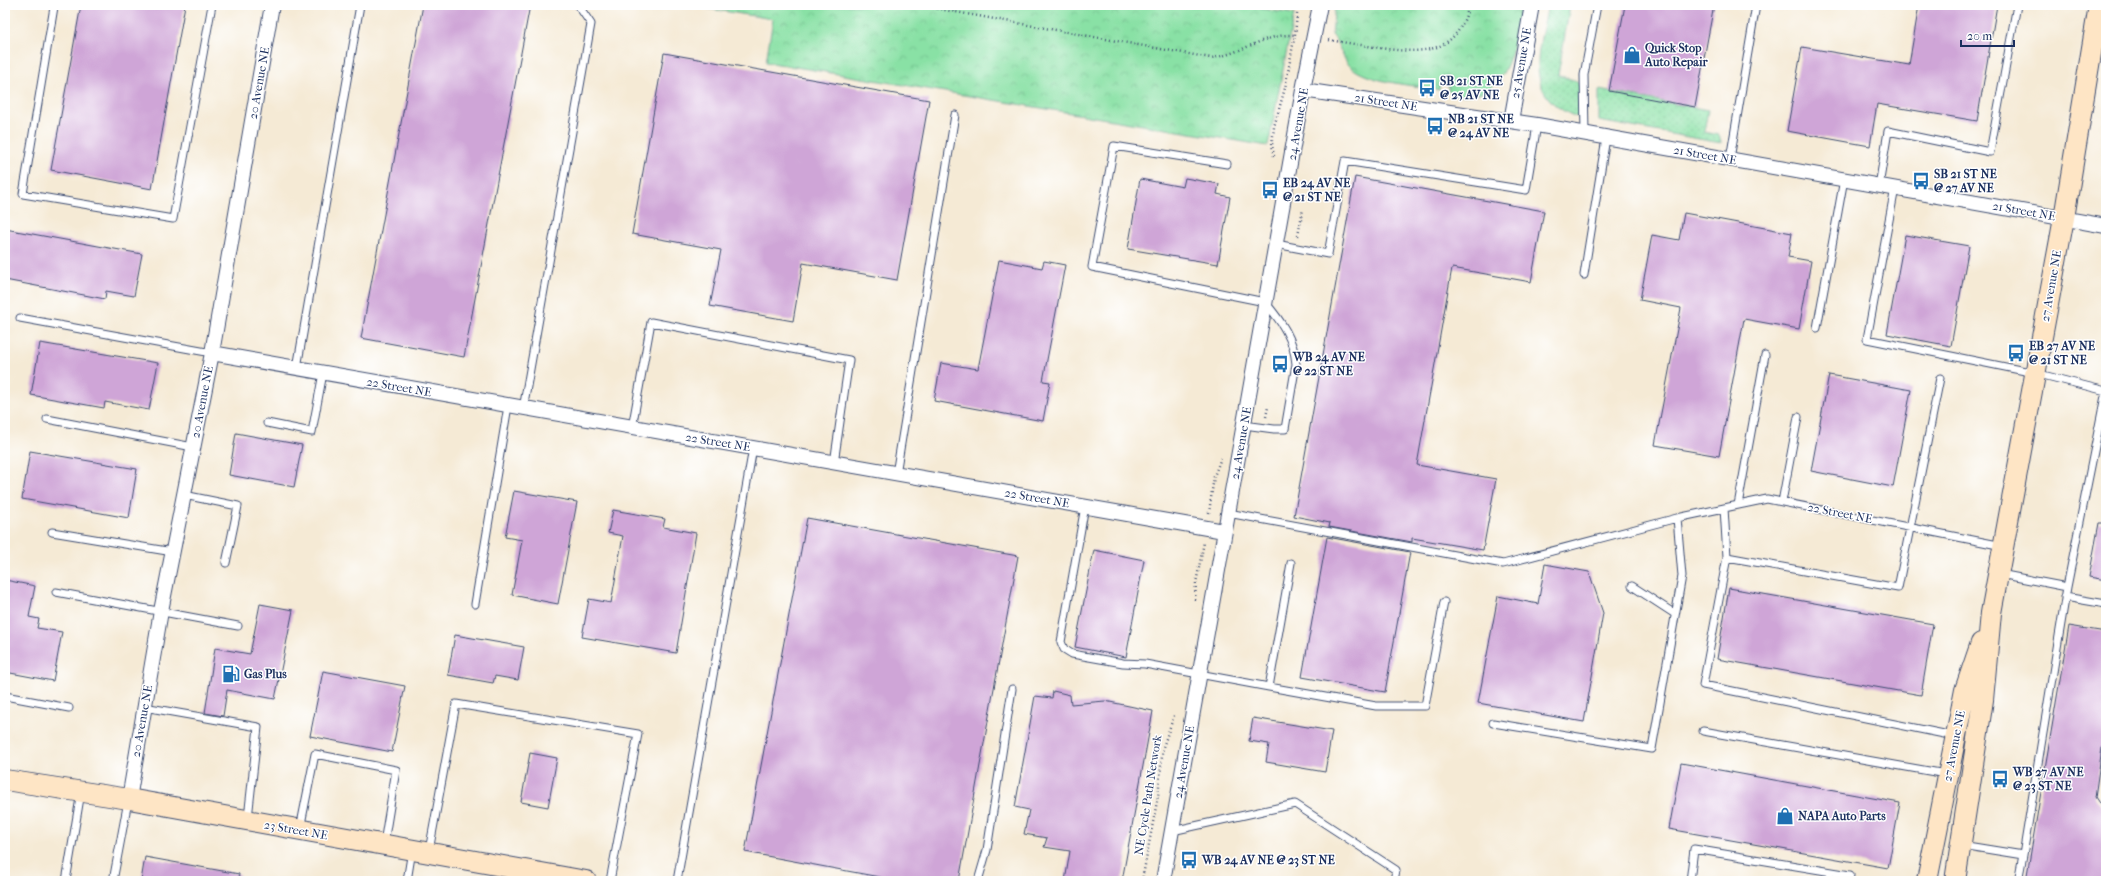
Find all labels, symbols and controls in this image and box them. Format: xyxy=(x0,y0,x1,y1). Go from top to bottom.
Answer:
scale bar xyxy=(1961,22,2014,48)
street label: 25 Avenue NE xyxy=(1508,26,1534,100)
text: 20 m xyxy=(1967,29,1992,43)
place label: Quick Stop Auto Repair xyxy=(1644,41,1708,70)
shop icon: Quick Stop Auto Repair xyxy=(1622,45,1642,65)
street label: 20 Avenue NE xyxy=(246,46,272,120)
place label: SB 21 ST NE @ 25 AV NE xyxy=(1440,74,1504,102)
bus stop icon: SB 21 ST NE @ 25 AV NE xyxy=(1417,78,1437,98)
street label: 24 Avenue NE xyxy=(1285,87,1311,161)
street label: 21 Street NE xyxy=(1353,90,1419,114)
place label: NB 21 ST NE @ 24 AV NE xyxy=(1448,112,1514,141)
bus stop icon: NB 21 ST NE @ 24 AV NE xyxy=(1425,116,1445,136)
street label: 21 Street NE xyxy=(1672,143,1738,167)
place label: SB 21 ST NE @ 27 AV NE xyxy=(1934,167,1998,195)
bus stop icon: SB 21 ST NE @ 27 AV NE xyxy=(1911,171,1931,191)
place label: EB 24 AV NE @ 21 ST NE xyxy=(1283,176,1351,204)
bus stop icon: EB 24 AV NE @ 21 ST NE xyxy=(1260,180,1280,200)
street label: 21 Street NE xyxy=(1991,199,2057,223)
street label: 27 Avenue NE xyxy=(2038,249,2064,323)
place label: EB 27 AV NE @ 21 ST NE xyxy=(2029,339,2096,367)
bus stop icon: EB 27 AV NE @ 21 ST NE xyxy=(2006,343,2026,363)
place label: WB 24 AV NE @ 22 ST NE xyxy=(1292,350,1366,378)
bus stop icon: WB 24 AV NE @ 22 ST NE xyxy=(1270,354,1290,374)
street label: 20 Avenue NE xyxy=(188,365,216,439)
street label: 22 Street NE xyxy=(365,374,433,400)
street label: 24 Avenue NE xyxy=(1228,406,1254,480)
street label: 22 Street NE xyxy=(685,430,751,454)
street label: 22 Street NE xyxy=(1003,485,1071,511)
street label: 22 Street NE xyxy=(1806,500,1874,526)
fuel station icon: Gas Plus xyxy=(221,664,241,684)
place label: Gas Plus xyxy=(244,667,287,681)
street label: 20 Avenue NE xyxy=(129,684,155,758)
street label: 27 Avenue NE xyxy=(1940,709,1968,783)
street label: 24 Avenue NE xyxy=(1171,725,1197,799)
street label: NE Cycle Path Network xyxy=(1132,733,1165,856)
place label: WB 27 AV NE @ 23 ST NE xyxy=(2012,765,2084,794)
bus stop icon: WB 27 AV NE @ 23 ST NE xyxy=(1990,769,2010,789)
shop icon: NAPA Auto Parts xyxy=(1775,806,1795,826)
place label: NAPA Auto Parts xyxy=(1798,809,1886,823)
street label: 23 Street NE xyxy=(263,818,329,842)
bus stop icon: WB 24 AV NE @ 23 ST NE xyxy=(1179,850,1199,870)
place label: WB 24 AV NE @ 23 ST NE xyxy=(1201,853,1336,868)

